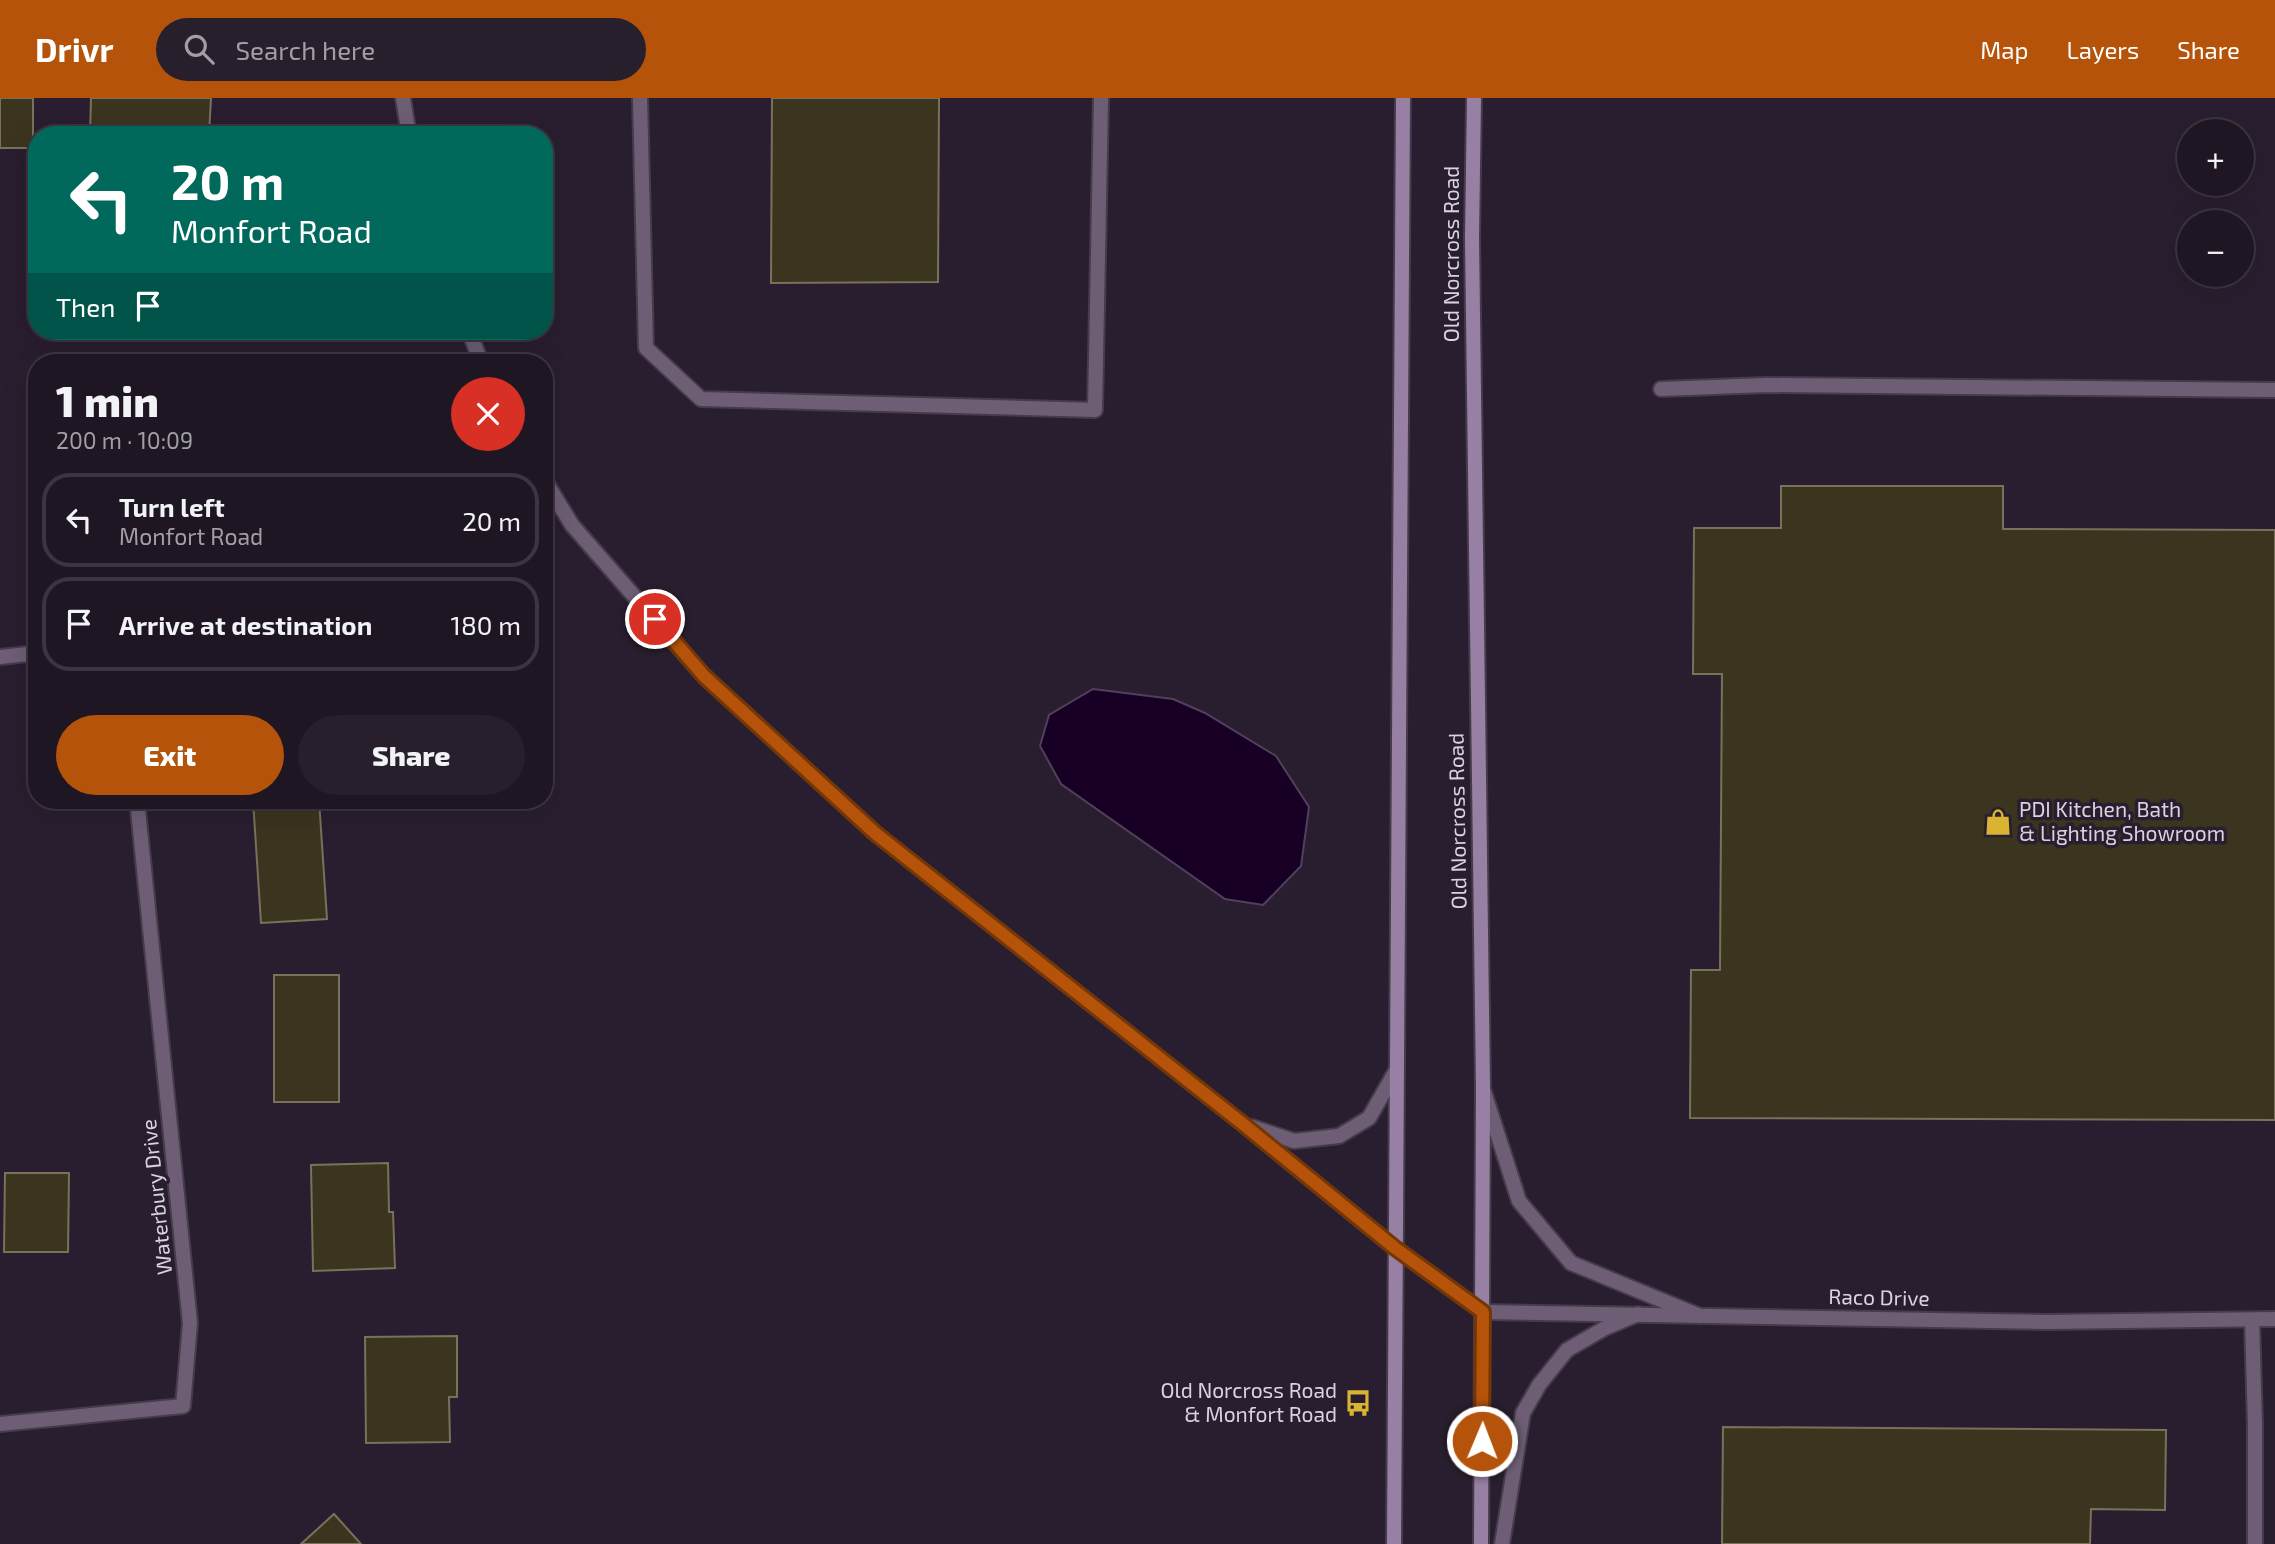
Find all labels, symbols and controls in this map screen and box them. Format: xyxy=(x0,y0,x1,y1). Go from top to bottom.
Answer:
search box xyxy=(156,18,646,81)
text: Drivr xyxy=(35,29,114,69)
icon: search xyxy=(180,30,218,68)
text: Search here xyxy=(236,34,375,65)
text: Map xyxy=(1980,35,2028,64)
text: Layers xyxy=(2066,35,2139,64)
text: Share xyxy=(2177,35,2240,64)
map controls xyxy=(2177,119,2254,287)
button: + xyxy=(2177,119,2254,196)
text: 20 m xyxy=(171,151,284,210)
icon: left xyxy=(56,154,147,245)
street label: Old Norcross Road xyxy=(1438,166,1463,342)
button: − xyxy=(2177,210,2254,287)
text: Monfort Road xyxy=(171,211,372,249)
icon: arrive xyxy=(129,287,167,325)
text: Then xyxy=(56,291,115,322)
text: 1 min xyxy=(56,375,159,425)
button: close xyxy=(451,377,525,451)
text: 200 m · 10:09 xyxy=(56,426,193,454)
text: Turn left xyxy=(119,491,225,522)
icon: left xyxy=(60,501,98,539)
text: 20 m xyxy=(462,505,521,536)
text: Monfort Road xyxy=(119,522,263,550)
pin xyxy=(625,589,685,649)
icon: arrive xyxy=(636,600,674,638)
icon: arrive xyxy=(60,605,98,643)
text: Arrive at destination xyxy=(119,609,372,640)
text: 180 m xyxy=(451,609,521,640)
button: Exit xyxy=(56,715,284,795)
button: Share xyxy=(298,715,525,795)
street label: Old Norcross Road xyxy=(1442,733,1471,910)
place label: PDI Kitchen, Bath & Lighting Showroom xyxy=(2019,796,2225,845)
shop icon: PDI Kitchen, Bath & Lighting Showroom xyxy=(1983,807,2013,837)
street label: Waterbury Drive xyxy=(135,1118,176,1276)
street label: Raco Drive xyxy=(1828,1283,1930,1310)
place label: Old Norcross Road & Monfort Road xyxy=(1160,1377,1337,1426)
bus stop icon: Old Norcross Road & Monfort Road xyxy=(1343,1388,1373,1418)
position arrow xyxy=(1445,1404,1519,1478)

